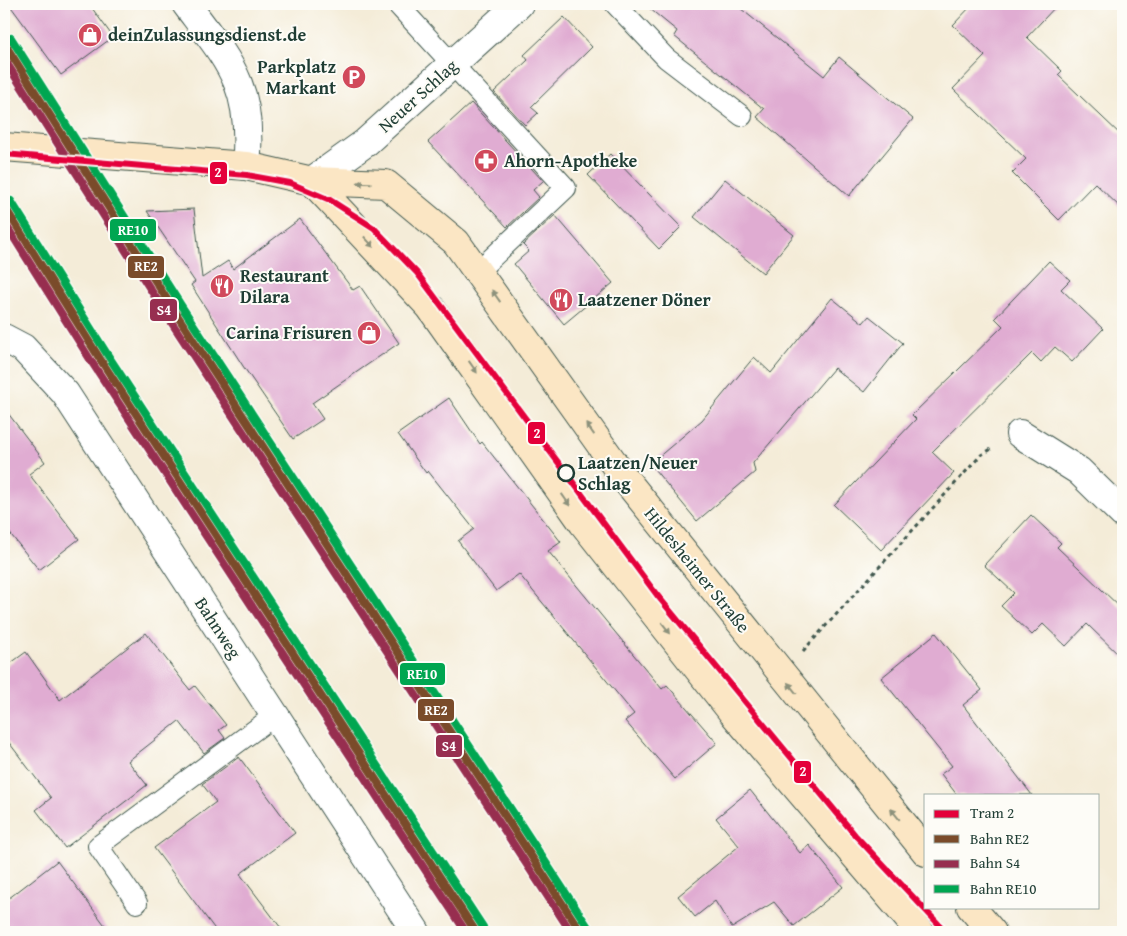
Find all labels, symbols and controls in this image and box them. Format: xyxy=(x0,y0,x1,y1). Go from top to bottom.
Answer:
place label: deinZulassungsdienst.de xyxy=(108,21,306,48)
shop icon: deinZulassungsdienst.de xyxy=(77,22,103,48)
street label: Neuer Schlag xyxy=(372,52,463,139)
place label: Parkplatz Markant xyxy=(257,53,336,101)
parking icon: Parkplatz Markant xyxy=(341,64,367,90)
place label: Ahorn-Apotheke xyxy=(504,147,638,174)
pharmacy icon: Ahorn-Apotheke xyxy=(473,148,499,174)
line badge: 2 xyxy=(209,161,228,185)
text: 2 xyxy=(214,162,222,182)
one-way arrow xyxy=(356,179,372,187)
line badge: RE10 xyxy=(109,218,157,242)
text: RE10 xyxy=(118,220,148,240)
one-way arrow xyxy=(363,236,375,248)
line badge: RE2 xyxy=(127,255,165,279)
text: RE2 xyxy=(134,256,158,276)
place label: Restaurant Dilara xyxy=(240,262,329,310)
restaurant icon: Restaurant Dilara xyxy=(209,273,235,299)
place label: Laatzener Döner xyxy=(578,286,712,313)
restaurant icon: Laatzener Döner xyxy=(548,287,574,313)
one-way arrow xyxy=(491,289,501,303)
line badge: S4 xyxy=(149,298,178,322)
text: S4 xyxy=(157,300,171,320)
place label: Carina Frisuren xyxy=(226,319,352,346)
shop icon: Carina Frisuren xyxy=(356,320,382,346)
one-way arrow xyxy=(468,360,478,374)
line badge: 2 xyxy=(527,421,546,445)
text: 2 xyxy=(533,423,541,443)
one-way arrow xyxy=(584,423,595,436)
place label: Laatzen/Neuer Schlag xyxy=(578,449,698,497)
marker: Laatzen/Neuer Schlag xyxy=(557,464,575,482)
one-way arrow xyxy=(561,493,572,506)
street label: Hildesheimer Straße xyxy=(638,501,757,639)
street label: Bahnweg xyxy=(188,592,248,664)
one-way arrow xyxy=(661,621,672,634)
line badge: RE10 xyxy=(399,662,446,686)
text: RE10 xyxy=(407,664,437,684)
one-way arrow xyxy=(786,682,797,695)
line badge: RE2 xyxy=(417,698,455,722)
text: RE2 xyxy=(424,700,448,720)
line badge: S4 xyxy=(435,734,463,758)
text: S4 xyxy=(442,736,456,756)
line badge: 2 xyxy=(793,760,812,784)
text: 2 xyxy=(799,761,807,781)
legend xyxy=(924,794,1100,908)
text: Tram 2 xyxy=(970,802,1014,823)
one-way arrow xyxy=(889,808,900,821)
text: Bahn RE2 xyxy=(970,828,1029,849)
text: Bahn S4 xyxy=(970,852,1020,873)
text: Bahn RE10 xyxy=(970,878,1036,899)

